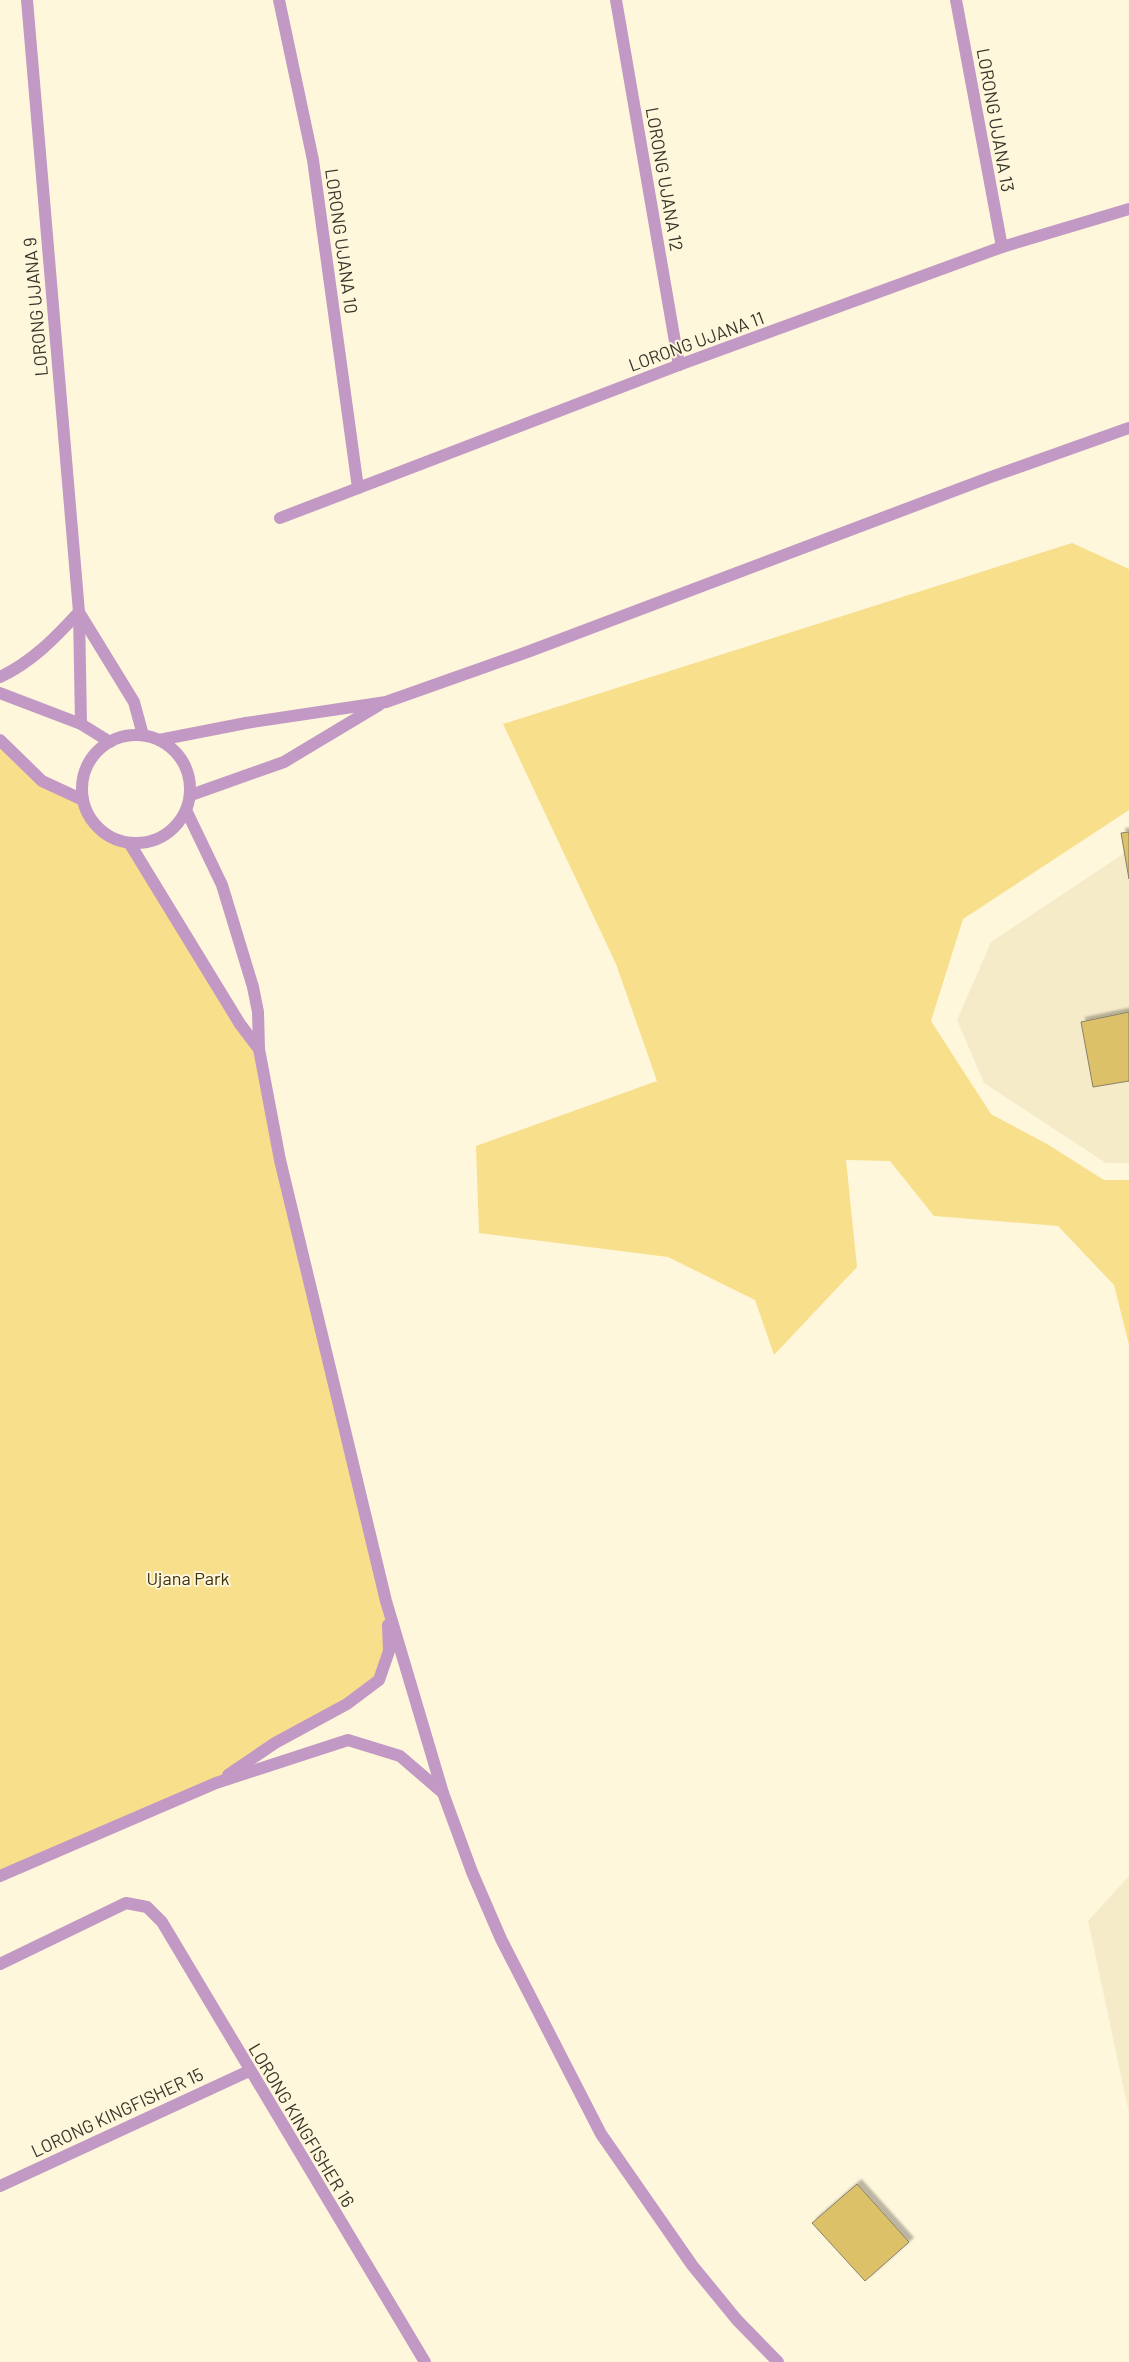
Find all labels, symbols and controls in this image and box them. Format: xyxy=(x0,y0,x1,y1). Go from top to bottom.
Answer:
street label: LORONG UJANA 13 xyxy=(973,46,1019,194)
street label: LORONG UJANA 12 xyxy=(642,105,688,253)
street label: LORONG UJANA 10 xyxy=(321,167,363,315)
street label: LORONG UJANA 9 xyxy=(18,237,52,377)
street label: LORONG UJANA 11 xyxy=(625,306,767,376)
park label: Ujana Park xyxy=(146,1567,230,1589)
street label: LORONG KINGFISHER 16 xyxy=(244,2039,360,2211)
street label: LORONG KINGFISHER 15 xyxy=(27,2062,207,2162)

